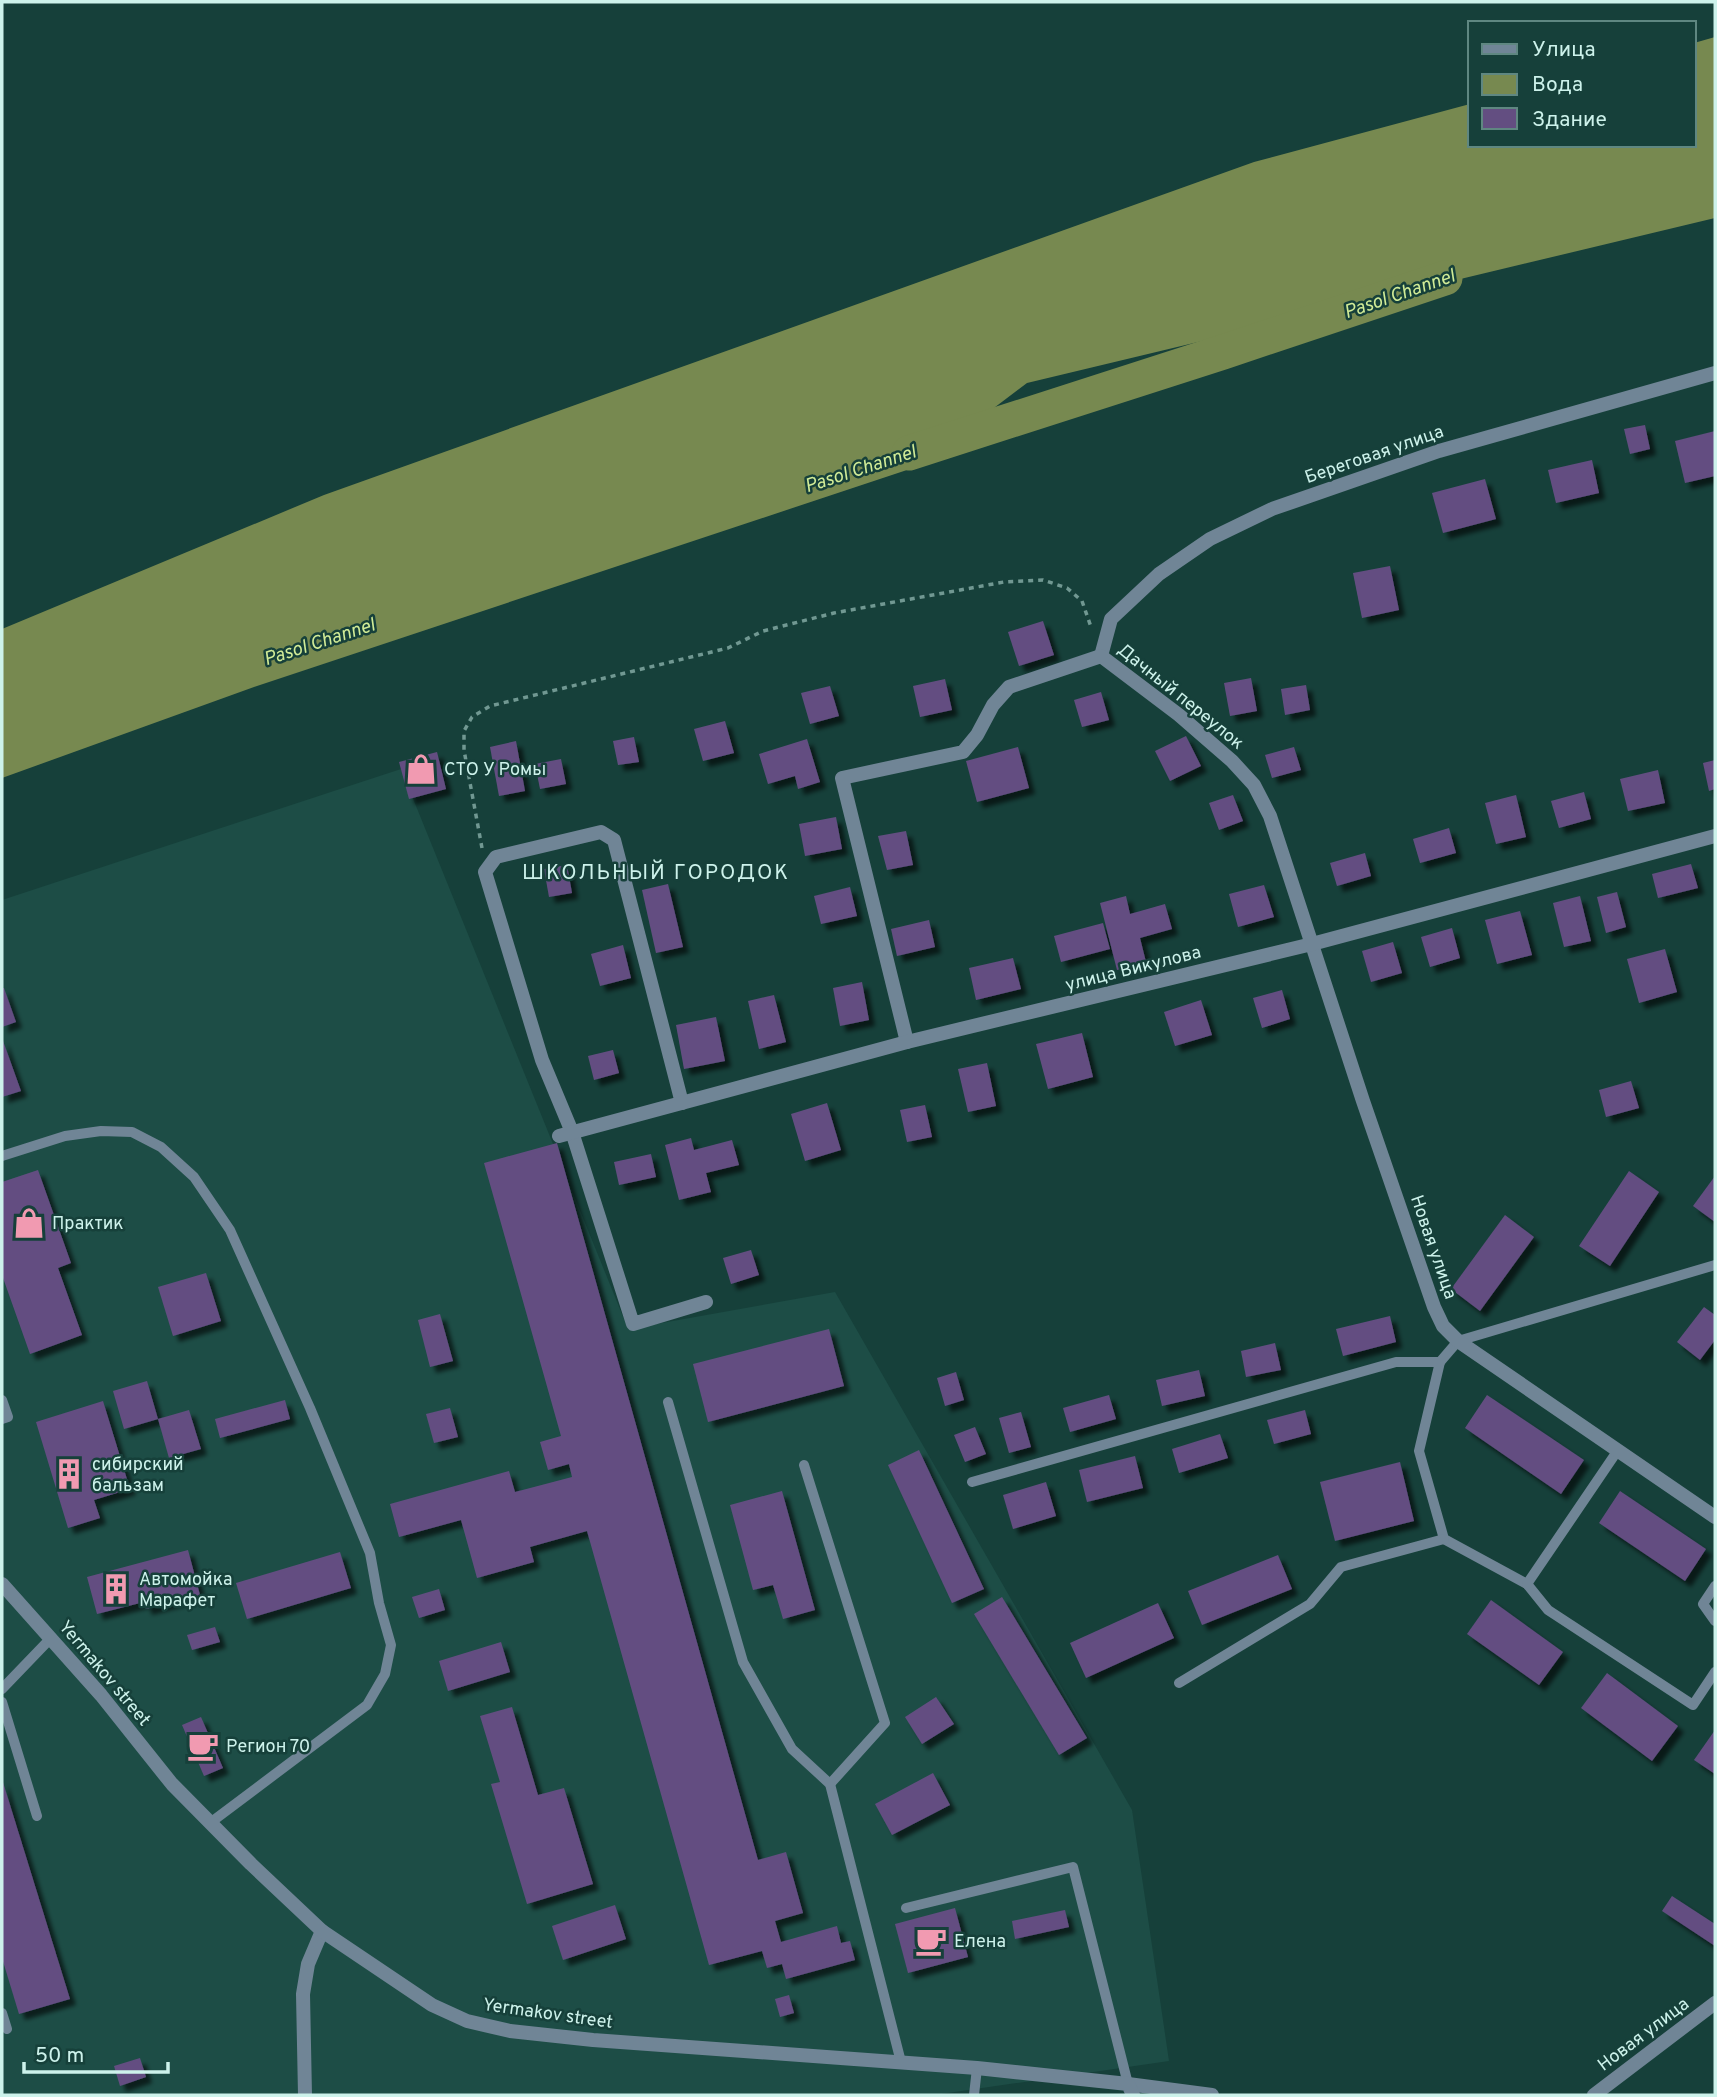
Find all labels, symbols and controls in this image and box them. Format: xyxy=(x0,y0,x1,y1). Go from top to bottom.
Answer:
legend xyxy=(1468,21,1696,147)
text: Улица xyxy=(1532,37,1596,64)
text: Вода xyxy=(1532,72,1583,99)
text: Здание xyxy=(1532,107,1607,134)
water label: Pasol Channel xyxy=(1341,264,1459,325)
street label: Береговая улица xyxy=(1302,421,1447,490)
water label: Pasol Channel xyxy=(802,440,920,499)
water label: Pasol Channel xyxy=(261,613,379,672)
street label: Дачный переулок xyxy=(1112,639,1248,755)
shop icon: СТО У Ромы xyxy=(404,752,438,786)
place label: СТО У Ромы xyxy=(444,759,546,782)
district label: ШКОЛЬНЫЙ ГОРОДОК xyxy=(522,859,790,887)
street label: улица Викулова xyxy=(1063,941,1204,997)
street label: Новая улица xyxy=(1404,1192,1461,1303)
shop icon: Практик xyxy=(12,1206,46,1240)
place label: Практик xyxy=(52,1213,124,1236)
place label: сибирский бальзам xyxy=(92,1454,184,1498)
building icon: сибирский бальзам xyxy=(52,1457,86,1491)
place label: Автомойка Марафет xyxy=(139,1569,232,1613)
building icon: Автомойка Марафет xyxy=(99,1572,133,1606)
street label: Yermakov street xyxy=(53,1616,155,1732)
cafe icon: Регион 70 xyxy=(186,1729,220,1763)
place label: Регион 70 xyxy=(226,1736,310,1759)
cafe icon: Елена xyxy=(914,1924,948,1958)
place label: Елена xyxy=(954,1931,1006,1954)
street label: Новая улица xyxy=(1594,1993,1694,2077)
street label: Yermakov street xyxy=(481,1994,614,2035)
scale bar xyxy=(24,2030,168,2074)
text: 50 m xyxy=(35,2043,84,2070)

